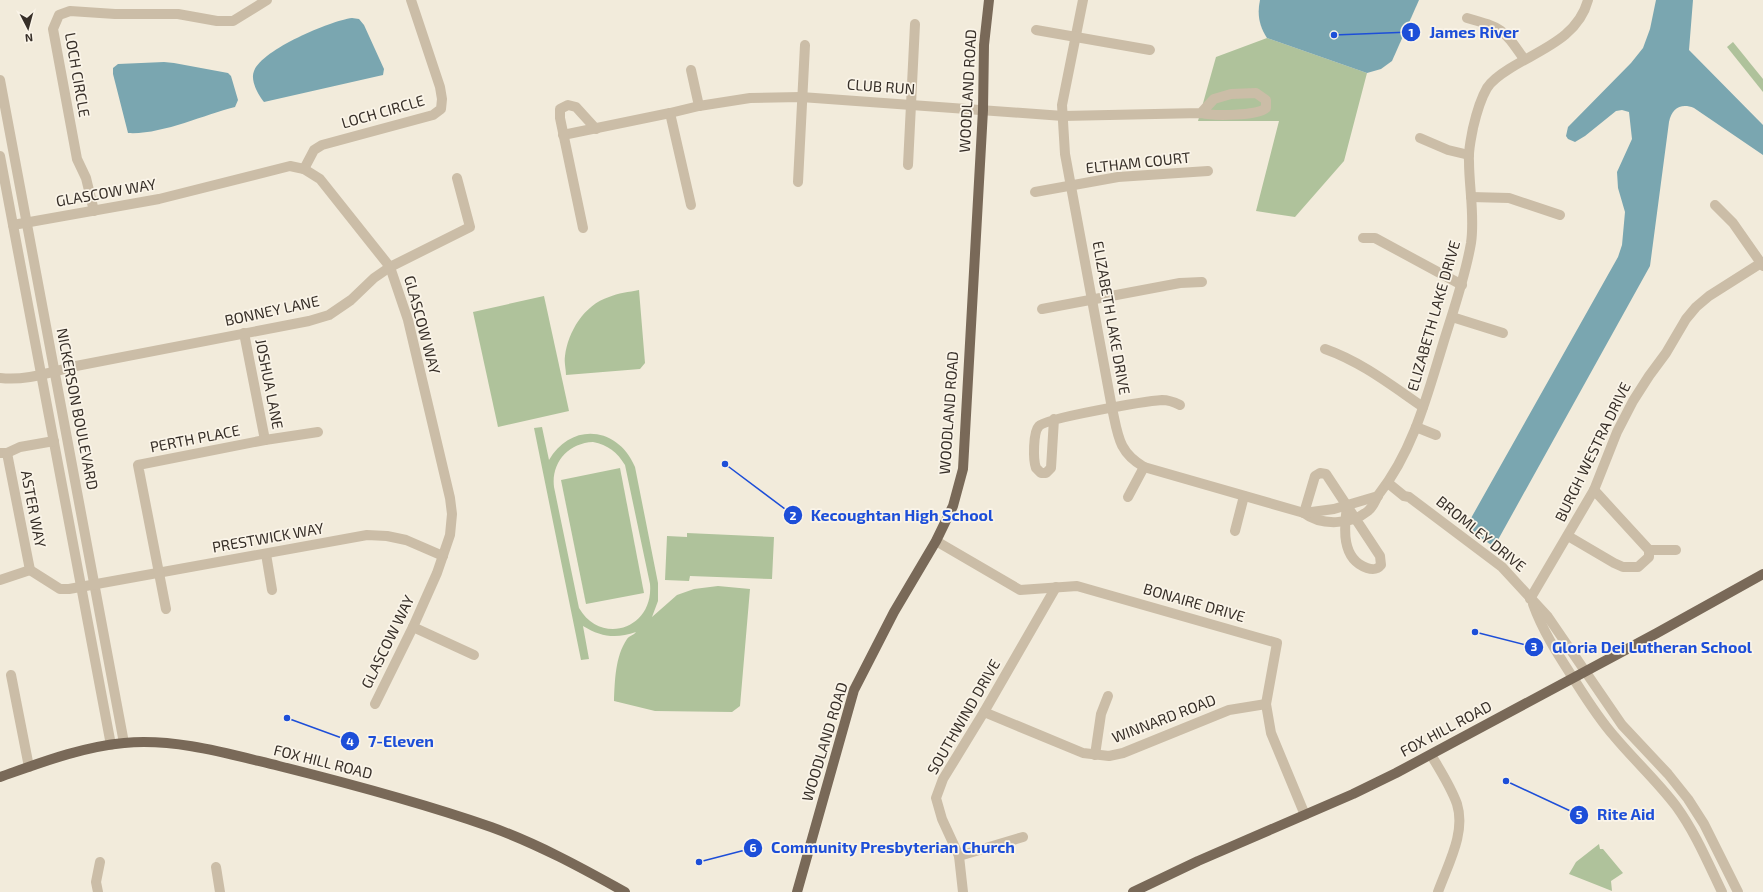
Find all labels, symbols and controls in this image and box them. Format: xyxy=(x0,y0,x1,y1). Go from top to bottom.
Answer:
north arrow xyxy=(8,8,48,48)
callout: James River xyxy=(1401,18,1527,46)
text: James River xyxy=(1429,22,1519,41)
text: 1 xyxy=(1408,25,1414,39)
street label: WOODLAND ROAD xyxy=(955,29,979,153)
street label: LOCH CIRCLE xyxy=(62,31,94,119)
text: N xyxy=(24,32,34,45)
street label: CLUB RUN xyxy=(846,75,916,97)
street label: LOCH CIRCLE xyxy=(339,91,426,132)
street label: ELTHAM COURT xyxy=(1085,148,1191,176)
street label: GLASCOW WAY xyxy=(54,174,158,210)
street label: ELIZABETH LAKE DRIVE xyxy=(1403,238,1463,393)
street label: ELIZABETH LAKE DRIVE xyxy=(1090,240,1134,396)
street label: GLASCOW WAY xyxy=(401,273,445,376)
street label: BONNEY LANE xyxy=(223,291,321,329)
street label: NICKERSON BOULEVARD xyxy=(53,326,103,491)
street label: JOSHUA LANE xyxy=(252,337,288,431)
street label: WOODLAND ROAD xyxy=(935,351,961,475)
street label: BURGH WESTRA DRIVE xyxy=(1550,379,1634,524)
street label: PERTH PLACE xyxy=(148,420,241,456)
street label: ASTER WAY xyxy=(18,469,50,549)
street label: BROMLEY DRIVE xyxy=(1433,492,1530,575)
callout: Kecoughtan High School xyxy=(783,501,1001,529)
text: Kecoughtan High School xyxy=(811,505,994,524)
text: 2 xyxy=(790,508,797,522)
street label: PRESTWICK WAY xyxy=(211,518,326,556)
street label: BONAIRE DRIVE xyxy=(1141,579,1247,625)
street label: GLASCOW WAY xyxy=(357,592,418,691)
callout: Gloria Dei Lutheran School xyxy=(1524,633,1760,661)
text: Gloria Dei Lutheran School xyxy=(1552,637,1753,656)
text: 3 xyxy=(1531,639,1538,653)
street label: SOUTHWIND DRIVE xyxy=(923,656,1003,777)
street label: WOODLAND ROAD xyxy=(797,680,851,803)
street label: WINNARD ROAD xyxy=(1109,690,1218,746)
street label: FOX HILL ROAD xyxy=(1397,696,1494,760)
callout: 7-Eleven xyxy=(340,727,442,755)
text: 7-Eleven xyxy=(368,731,434,750)
text: 4 xyxy=(346,734,354,748)
street label: FOX HILL ROAD xyxy=(272,740,374,782)
callout: Rite Aid xyxy=(1569,801,1663,829)
text: Rite Aid xyxy=(1597,804,1655,823)
text: 5 xyxy=(1576,807,1583,821)
callout: Community Presbyterian Church xyxy=(743,834,1023,862)
text: Community Presbyterian Church xyxy=(771,837,1015,857)
text: 6 xyxy=(749,840,757,854)

